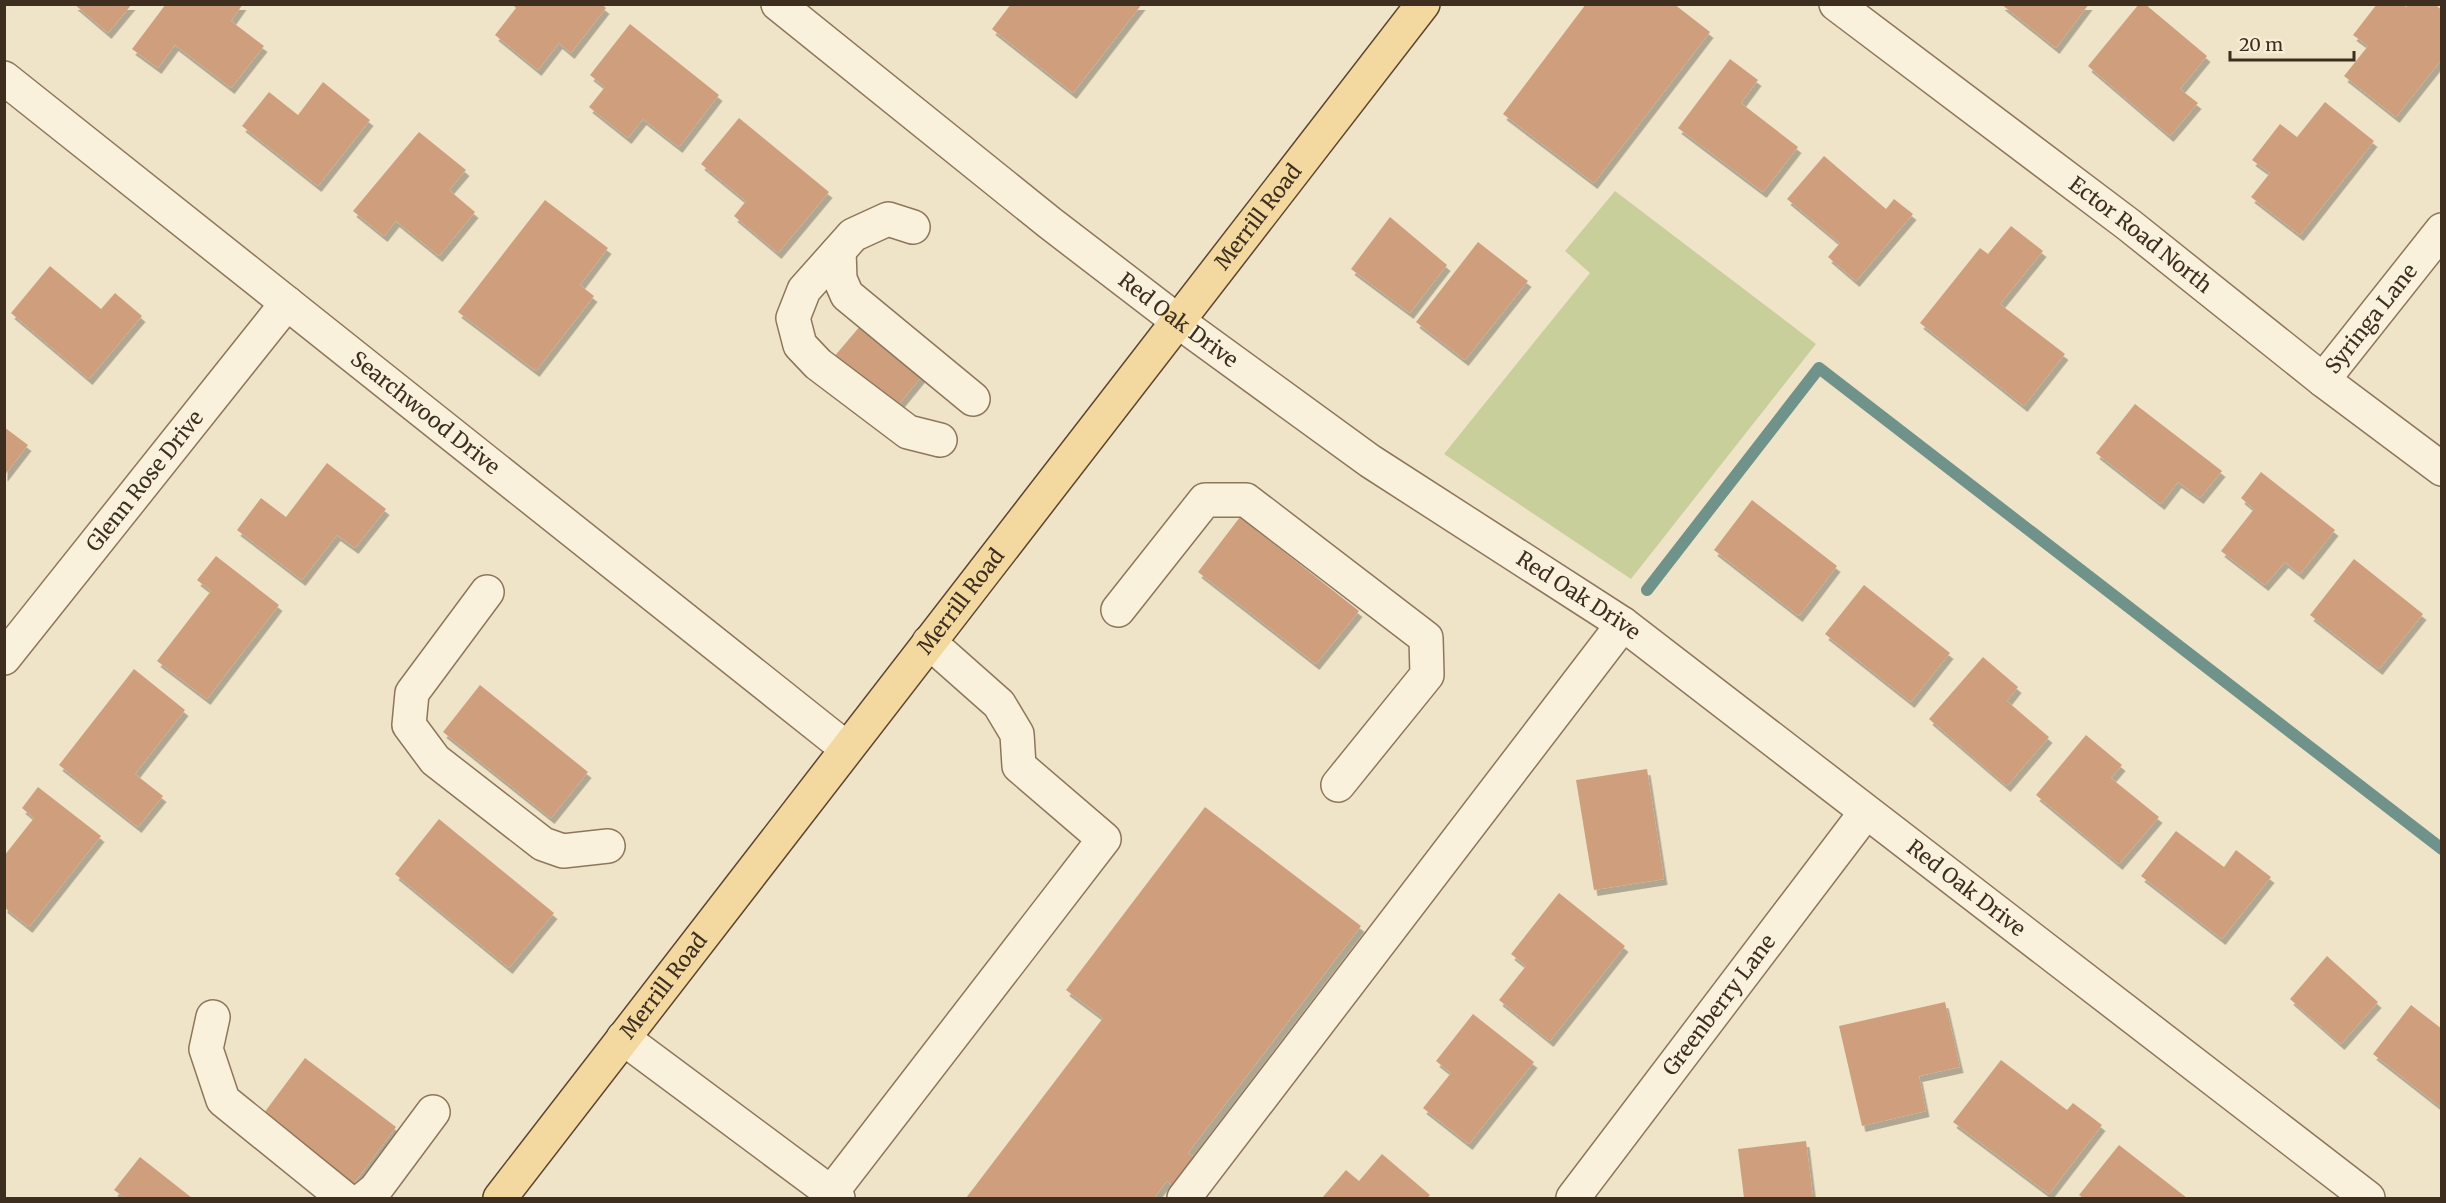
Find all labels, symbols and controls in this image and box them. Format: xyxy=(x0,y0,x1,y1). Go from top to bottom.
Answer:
scale bar xyxy=(2230,24,2354,62)
text: 20 m xyxy=(2239,33,2283,56)
street label: Merrill Road xyxy=(1209,158,1308,275)
street label: Ector Road North xyxy=(2064,170,2218,299)
street label: Syringa Lane xyxy=(2319,258,2423,379)
street label: Red Oak Drive xyxy=(1113,266,1244,373)
street label: Searchwood Drive xyxy=(345,345,505,480)
street label: Glenn Rose Drive xyxy=(80,405,209,557)
street label: Merrill Road xyxy=(911,543,1010,659)
street label: Red Oak Drive xyxy=(1511,545,1646,646)
street label: Red Oak Drive xyxy=(1902,834,2031,942)
street label: Merrill Road xyxy=(614,927,713,1044)
street label: Greenberry Lane xyxy=(1657,929,1781,1081)

